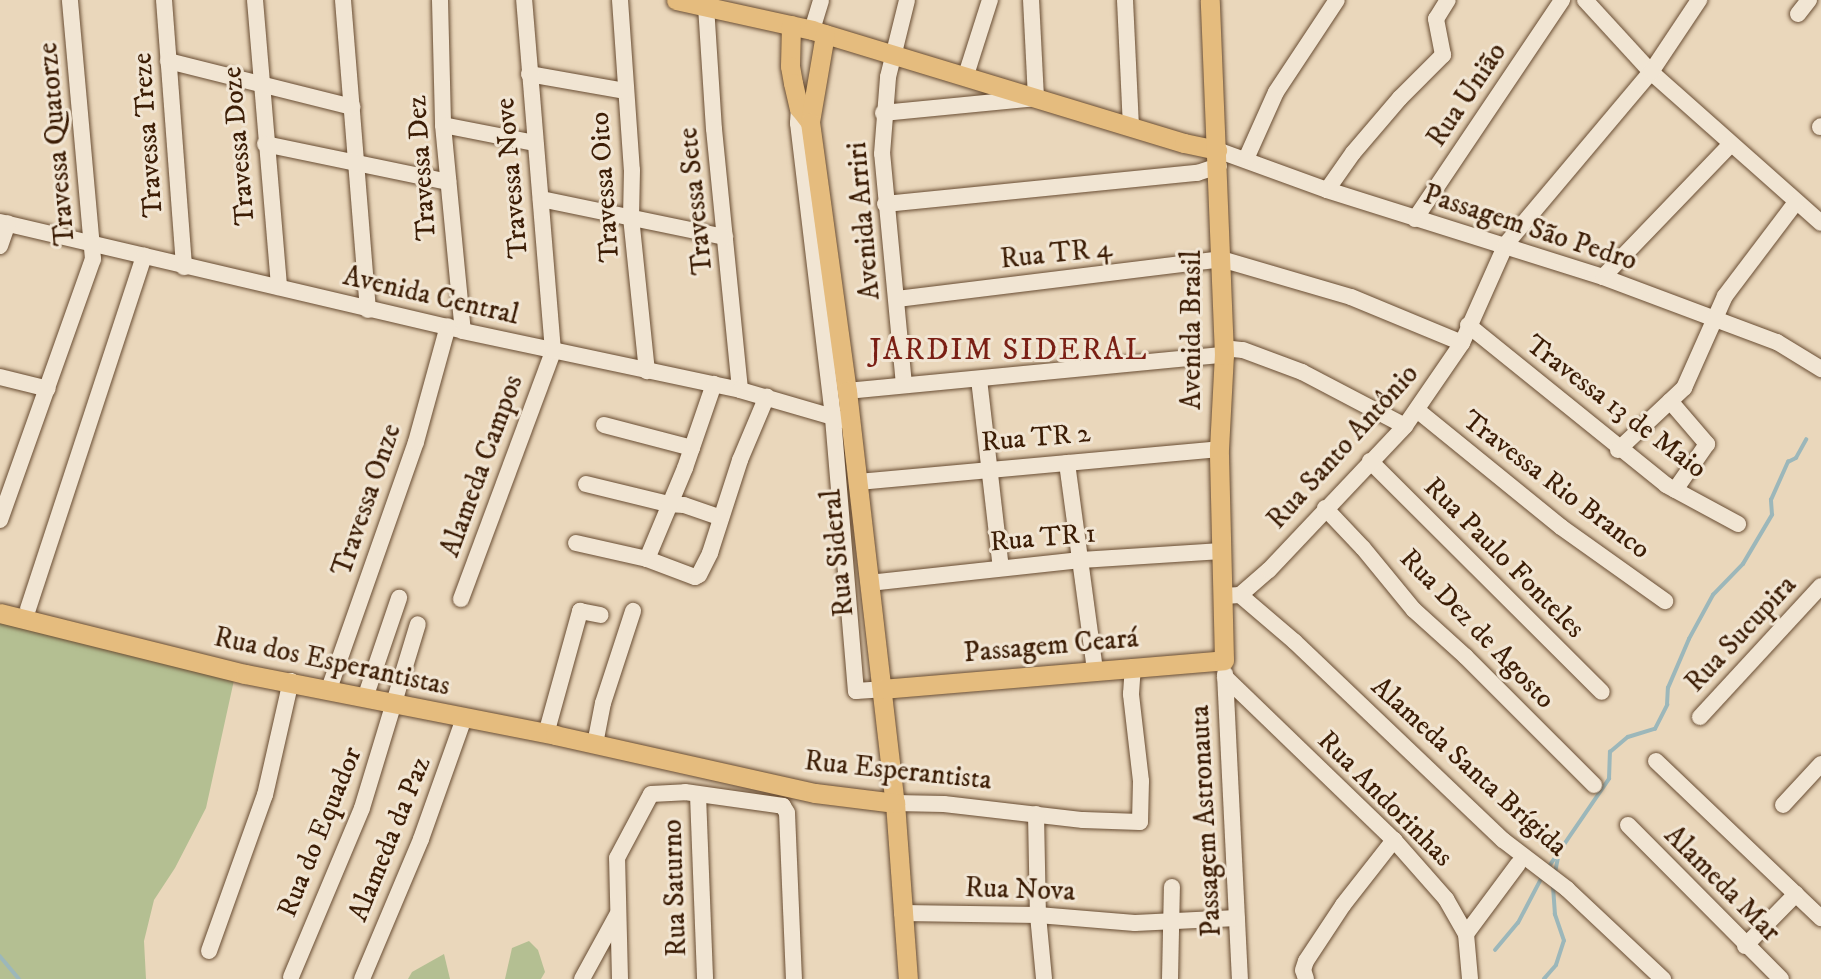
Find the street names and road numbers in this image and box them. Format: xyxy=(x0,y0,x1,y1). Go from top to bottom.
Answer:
street label: Rua União xyxy=(1420,37,1514,153)
street label: Travessa Quatorze xyxy=(31,41,83,247)
street label: Travessa Treze xyxy=(125,51,171,219)
street label: Travessa Doze xyxy=(215,65,263,227)
street label: Travessa Dez xyxy=(400,94,444,242)
street label: Travessa Nove xyxy=(488,96,536,260)
street label: Travessa Oito xyxy=(583,111,627,263)
street label: Travessa Sete xyxy=(672,126,720,276)
street label: Avenida Arriri xyxy=(840,141,888,301)
street label: Passagem São Pedro xyxy=(1419,178,1641,278)
street label: Rua TR 4 xyxy=(999,231,1113,277)
street label: Avenida Brasil xyxy=(1175,250,1209,410)
street label: Avenida Central xyxy=(340,259,522,333)
street label: Travessa 13 de Maio xyxy=(1519,328,1713,486)
street label: Rua Santo Antônio xyxy=(1260,358,1426,536)
street label: Alameda Campos xyxy=(434,370,530,562)
street label: Travessa Rio Branco xyxy=(1455,403,1657,567)
street label: Rua TR 2 xyxy=(980,416,1092,460)
street label: Travessa Onze xyxy=(325,419,409,581)
street label: Rua Paulo Fonteles xyxy=(1417,471,1591,645)
street label: Rua Sideral xyxy=(815,487,861,619)
street label: Rua TR 1 xyxy=(989,517,1097,559)
street label: Rua Dez de Agosto xyxy=(1392,542,1562,716)
street label: Rua Sucupira xyxy=(1678,569,1804,699)
street label: Rua dos Esperantistas xyxy=(211,621,453,703)
street label: Passagem Ceará xyxy=(962,622,1140,670)
street label: Alameda Santa Brígida xyxy=(1364,670,1574,864)
street label: Passagem Astronauta xyxy=(1183,704,1229,938)
street label: Rua Andorinhas xyxy=(1310,724,1460,874)
street label: Rua do Equador xyxy=(271,742,369,922)
street label: Rua Esperantista xyxy=(803,744,993,798)
street label: Alameda da Paz xyxy=(342,752,438,926)
street label: Rua Saturno xyxy=(656,819,694,957)
street label: Alameda Mar xyxy=(1657,819,1787,949)
street label: Rua Nova xyxy=(964,871,1076,909)

